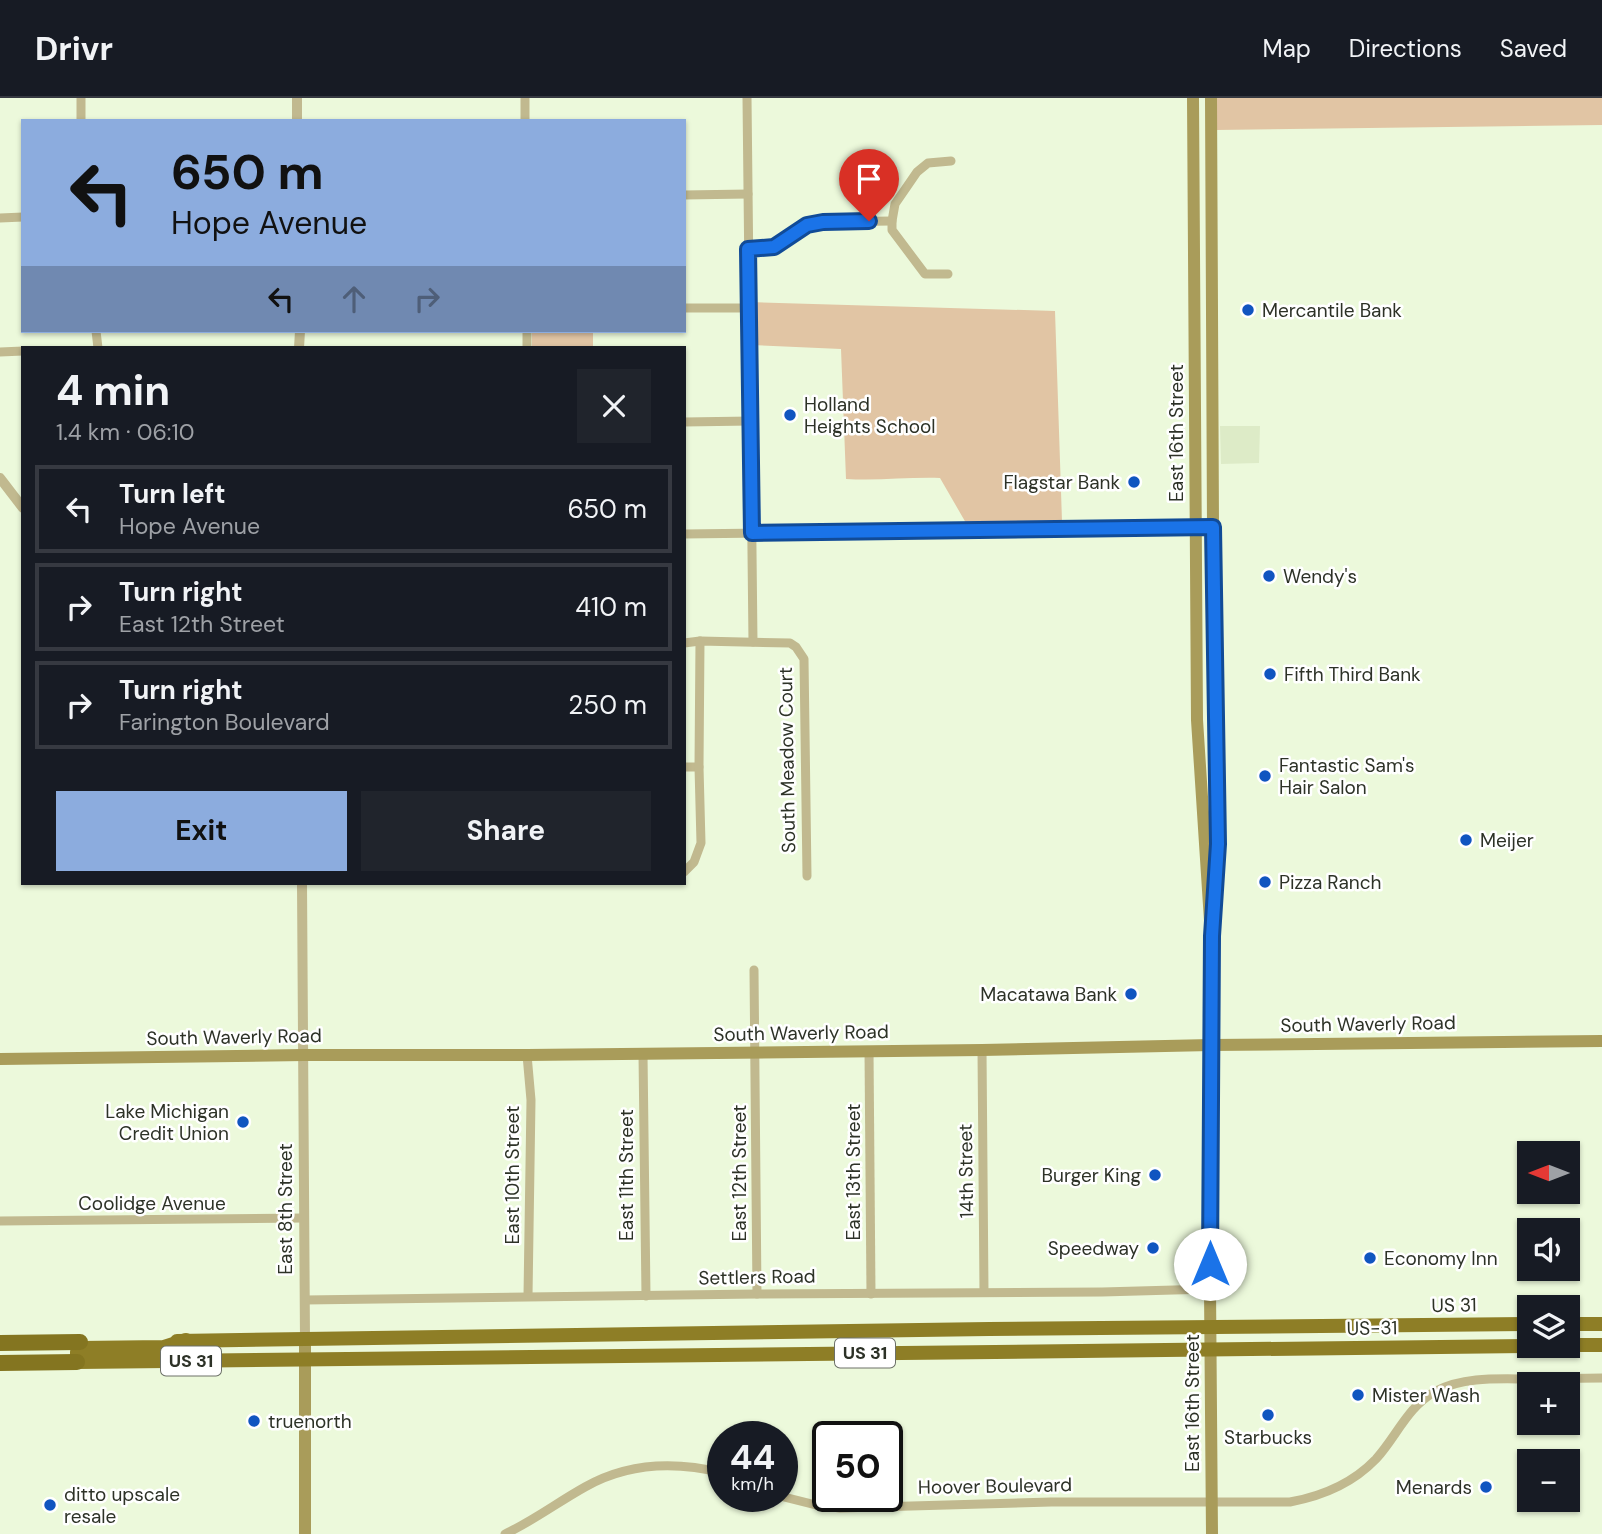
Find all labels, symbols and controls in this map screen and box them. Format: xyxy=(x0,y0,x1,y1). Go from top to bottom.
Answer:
text: Drivr xyxy=(35,27,113,70)
text: Map xyxy=(1263,33,1311,64)
text: Directions xyxy=(1349,33,1462,64)
text: Saved xyxy=(1500,33,1567,64)
text: 650 m xyxy=(171,140,324,204)
icon: left xyxy=(56,147,147,238)
pin xyxy=(839,149,899,221)
icon: arrive xyxy=(850,160,888,198)
text: Hope Avenue xyxy=(171,202,367,244)
icon: left xyxy=(262,280,300,318)
icon: ahead xyxy=(335,280,373,318)
icon: right xyxy=(408,280,446,318)
place label: Mercantile Bank xyxy=(1262,298,1402,323)
marker: Mercantile Bank xyxy=(1240,302,1256,318)
text: 4 min xyxy=(56,363,170,418)
street label: East 16th Street xyxy=(1164,364,1189,502)
button: close xyxy=(577,369,651,443)
place label: Holland Heights School xyxy=(804,392,935,439)
marker: Holland Heights School xyxy=(782,407,798,423)
text: 1.4 km · 06:10 xyxy=(56,417,194,447)
place label: Flagstar Bank xyxy=(1003,470,1120,495)
marker: Flagstar Bank xyxy=(1126,474,1142,490)
text: Turn left xyxy=(119,477,226,511)
icon: left xyxy=(60,490,98,528)
text: 650 m xyxy=(567,492,647,526)
text: Hope Avenue xyxy=(119,511,260,541)
place label: Wendy's xyxy=(1283,564,1357,589)
marker: Wendy's xyxy=(1261,568,1277,584)
text: Turn right xyxy=(119,575,243,609)
icon: right xyxy=(60,588,98,626)
text: 410 m xyxy=(575,590,647,624)
text: East 12th Street xyxy=(119,609,285,639)
place label: Fifth Third Bank xyxy=(1284,662,1421,687)
marker: Fifth Third Bank xyxy=(1262,666,1278,682)
street label: South Meadow Court xyxy=(773,667,801,853)
text: Turn right xyxy=(119,673,243,707)
icon: right xyxy=(60,686,98,724)
text: 250 m xyxy=(568,688,647,722)
text: Farington Boulevard xyxy=(119,707,330,737)
place label: Fantastic Sam's Hair Salon xyxy=(1279,753,1415,800)
marker: Fantastic Sam's Hair Salon xyxy=(1257,768,1273,784)
button: Exit xyxy=(56,791,347,871)
button: Share xyxy=(361,791,651,871)
place label: Meijer xyxy=(1480,828,1534,853)
marker: Meijer xyxy=(1458,832,1474,848)
place label: Pizza Ranch xyxy=(1279,870,1381,895)
marker: Pizza Ranch xyxy=(1257,874,1273,890)
place label: Macatawa Bank xyxy=(980,982,1117,1007)
marker: Macatawa Bank xyxy=(1123,986,1139,1002)
street label: South Waverly Road xyxy=(1280,1010,1456,1038)
street label: South Waverly Road xyxy=(713,1019,889,1047)
street label: South Waverly Road xyxy=(146,1023,322,1051)
place label: Lake Michigan Credit Union xyxy=(105,1099,229,1146)
street label: East 13th Street xyxy=(841,1103,866,1241)
street label: East 12th Street xyxy=(727,1105,752,1241)
street label: East 10th Street xyxy=(500,1106,525,1244)
street label: East 11th Street xyxy=(614,1109,639,1241)
marker: Lake Michigan Credit Union xyxy=(235,1114,251,1130)
street label: 14th Street xyxy=(953,1123,979,1219)
north arrow xyxy=(1517,1141,1580,1204)
map controls xyxy=(1517,1141,1580,1512)
street label: East 8th Street xyxy=(273,1143,298,1275)
place label: Burger King xyxy=(1042,1163,1141,1188)
marker: Burger King xyxy=(1147,1167,1163,1183)
street label: Coolidge Avenue xyxy=(78,1191,226,1216)
button: sound xyxy=(1517,1218,1580,1281)
position arrow xyxy=(1173,1227,1247,1301)
place label: Speedway xyxy=(1048,1236,1139,1261)
marker: Speedway xyxy=(1145,1240,1161,1256)
place label: Economy Inn xyxy=(1384,1246,1498,1271)
marker: Economy Inn xyxy=(1362,1250,1378,1266)
street label: Settlers Road xyxy=(698,1263,816,1291)
street label: US 31 xyxy=(1431,1292,1477,1318)
button: layers xyxy=(1517,1295,1580,1358)
street label: US-31 xyxy=(1346,1315,1398,1341)
street label: East 16th Street xyxy=(1180,1334,1205,1472)
road number: US 31 xyxy=(835,1338,895,1368)
road number: US 31 xyxy=(161,1346,221,1376)
button: + xyxy=(1517,1372,1580,1435)
place label: Mister Wash xyxy=(1372,1383,1480,1408)
marker: Mister Wash xyxy=(1350,1387,1366,1403)
marker: Starbucks xyxy=(1260,1407,1276,1423)
place label: truenorth xyxy=(268,1409,352,1434)
marker: truenorth xyxy=(246,1413,262,1429)
speed limit sign: 50 xyxy=(812,1421,903,1512)
place label: Starbucks xyxy=(1224,1425,1312,1450)
text: 44 xyxy=(730,1434,775,1480)
button: − xyxy=(1517,1449,1580,1512)
text: km/h xyxy=(731,1472,774,1496)
street label: Hoover Boulevard xyxy=(918,1472,1072,1500)
place label: Menards xyxy=(1396,1475,1472,1500)
marker: Menards xyxy=(1478,1479,1494,1495)
place label: ditto upscale resale xyxy=(64,1482,180,1529)
marker: ditto upscale resale xyxy=(42,1497,58,1513)

